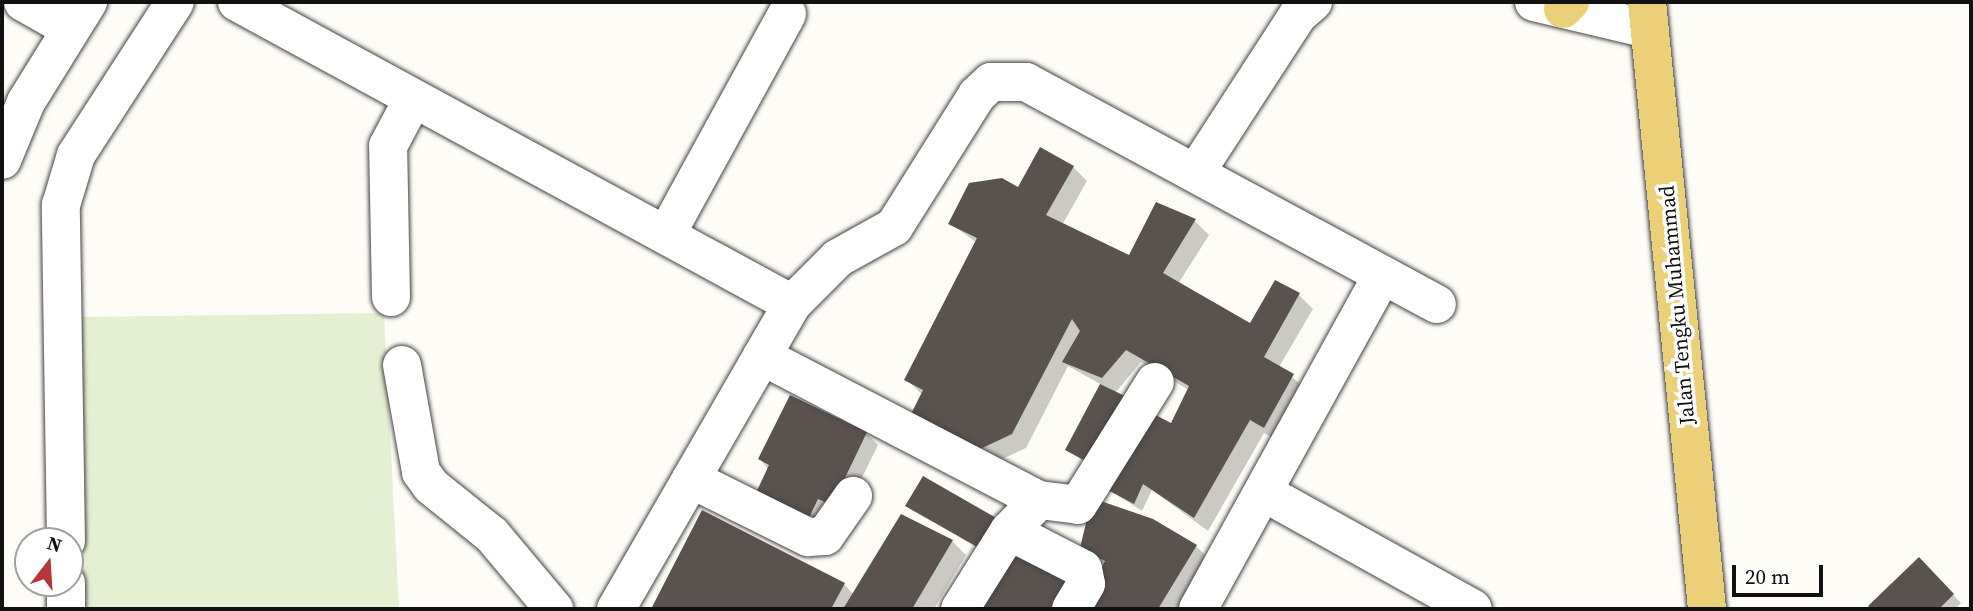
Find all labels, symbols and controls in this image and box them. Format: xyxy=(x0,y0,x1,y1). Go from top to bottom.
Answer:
street label: Jalan Tengku Muhammad xyxy=(1654,184,1700,426)
north arrow xyxy=(14,527,84,597)
text: N xyxy=(44,529,65,558)
scale bar xyxy=(1735,552,1826,596)
text: 20 m xyxy=(1745,562,1790,591)

